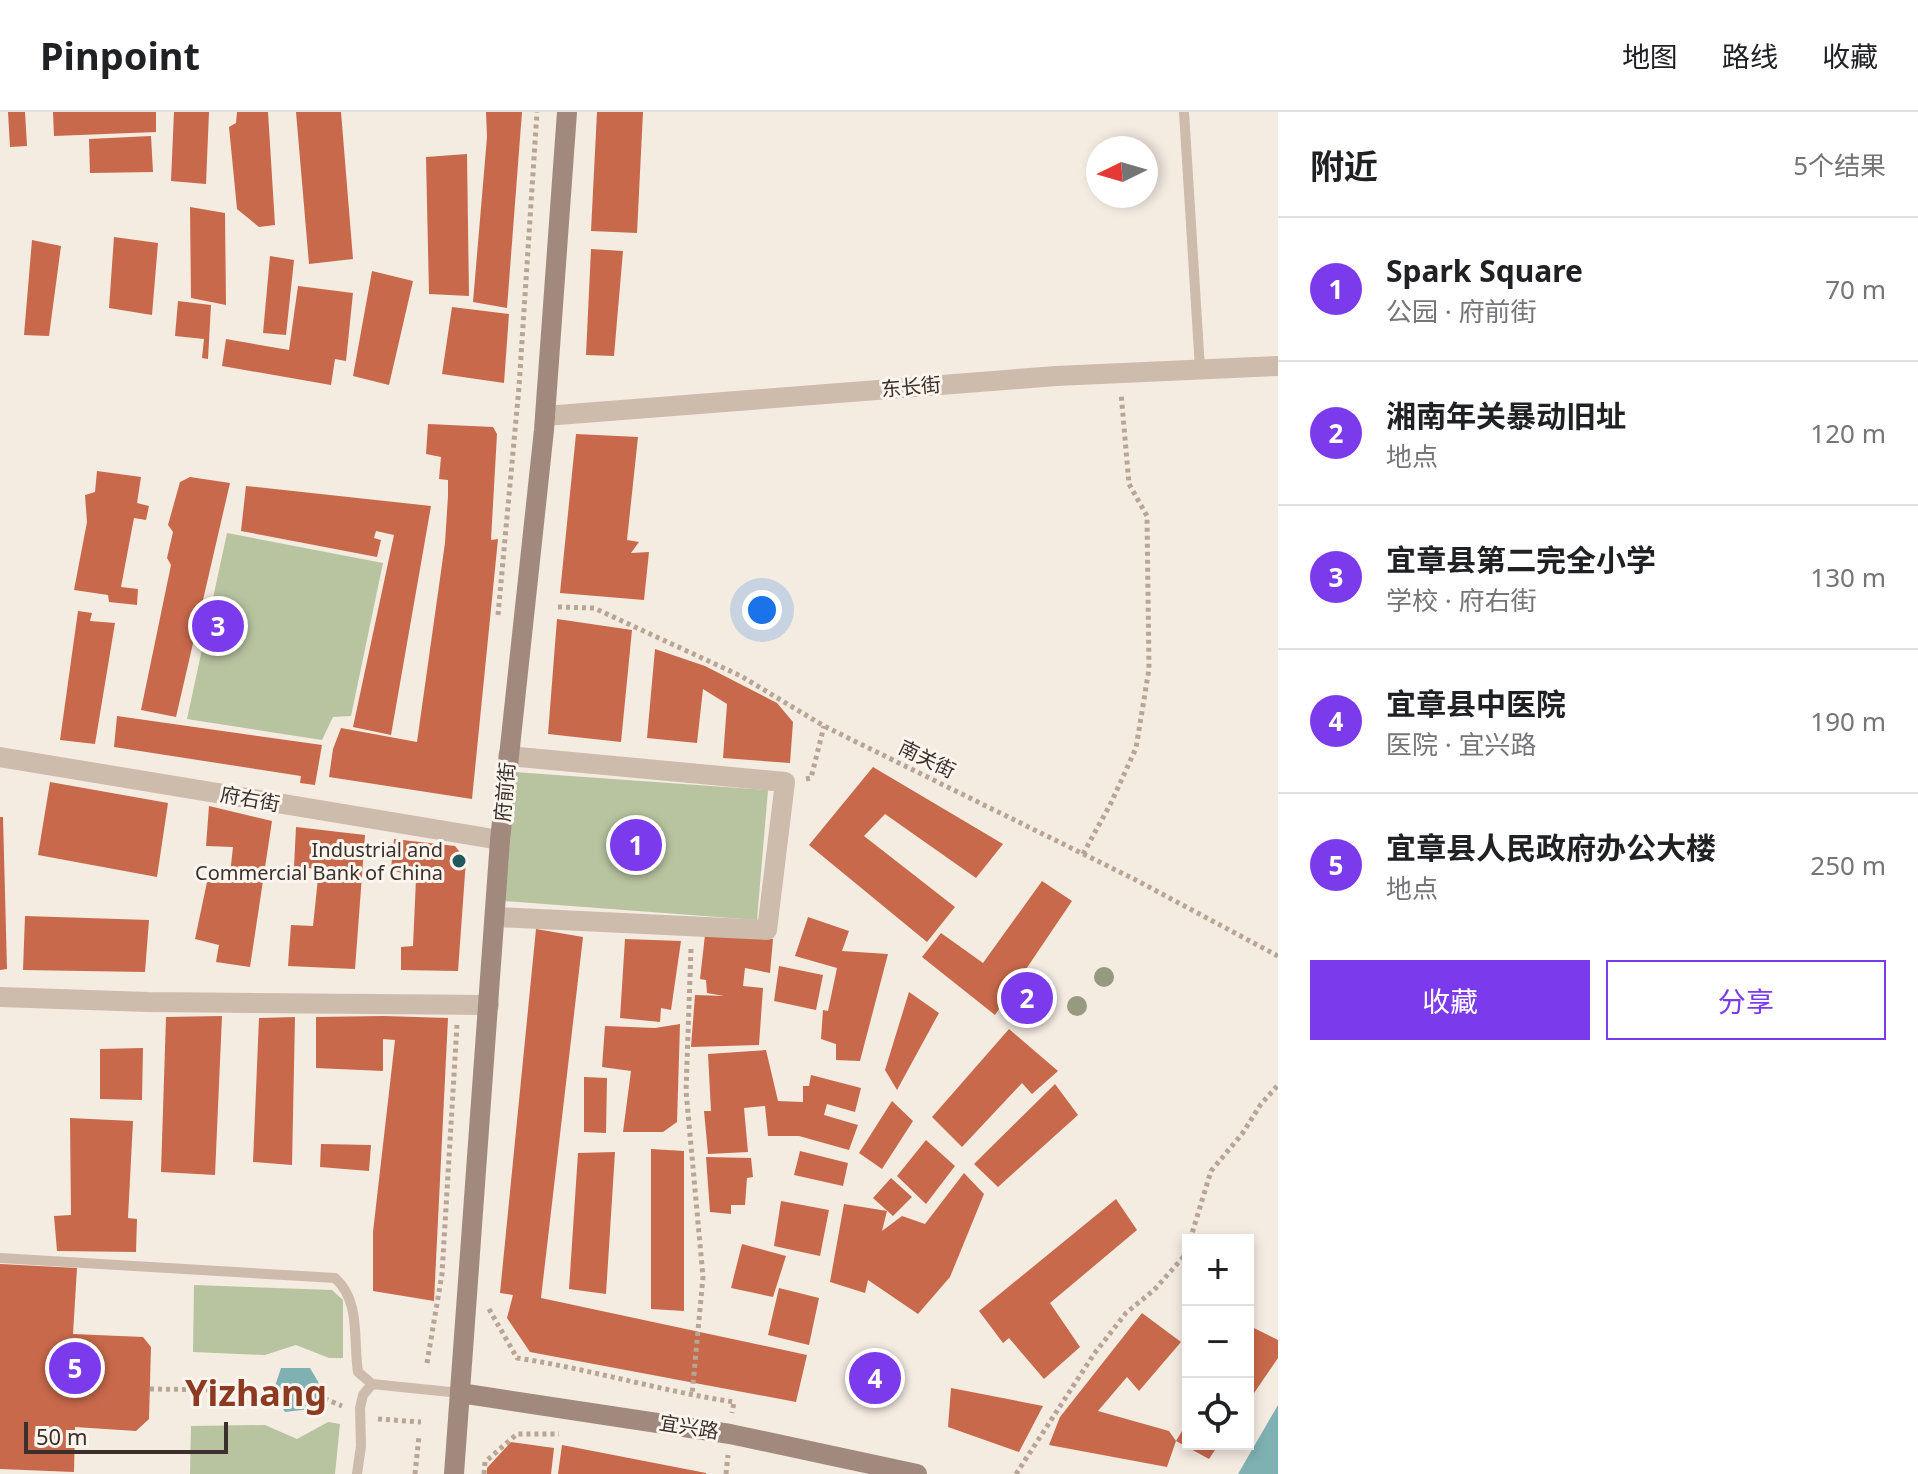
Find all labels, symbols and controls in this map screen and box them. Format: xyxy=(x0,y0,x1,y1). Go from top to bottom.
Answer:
text: Pinpoint xyxy=(40,29,200,81)
text: 地图 xyxy=(1622,37,1678,75)
text: 路线 xyxy=(1722,37,1778,75)
text: 收藏 xyxy=(1822,37,1878,75)
north arrow xyxy=(1086,136,1158,208)
text: 附近 xyxy=(1310,143,1378,189)
text: 5个结果 xyxy=(1793,147,1886,183)
text: Spark Square xyxy=(1386,250,1583,291)
text: 1 xyxy=(1329,271,1343,307)
text: 70 m xyxy=(1825,271,1886,307)
text: 公园 · 府前街 xyxy=(1386,293,1537,329)
street label: 东长街 xyxy=(880,370,942,403)
text: 湘南年关暴动旧址 xyxy=(1386,395,1626,436)
text: 2 xyxy=(1329,415,1343,451)
text: 120 m xyxy=(1810,415,1886,451)
text: 地点 xyxy=(1386,438,1438,474)
text: 宜章县第二完全小学 xyxy=(1386,539,1656,580)
text: 3 xyxy=(1329,559,1343,595)
text: 130 m xyxy=(1810,559,1886,595)
text: 学校 · 府右街 xyxy=(1386,582,1537,618)
your location xyxy=(742,590,782,630)
pin: 3 xyxy=(192,596,244,656)
text: 宜章县中医院 xyxy=(1386,683,1566,724)
text: 4 xyxy=(1329,703,1343,739)
text: 190 m xyxy=(1810,703,1886,739)
text: 医院 · 宜兴路 xyxy=(1386,726,1537,762)
street label: 南关街 xyxy=(894,733,960,784)
street label: 府前街 xyxy=(488,761,521,823)
street label: 府右街 xyxy=(218,780,282,817)
pin: 1 xyxy=(610,815,662,875)
text: 宜章县人民政府办公大楼 xyxy=(1386,827,1716,868)
place label: Industrial and Commercial Bank of China xyxy=(195,836,443,886)
text: 5 xyxy=(1329,847,1343,883)
text: 250 m xyxy=(1810,847,1886,883)
marker: Industrial and Commercial Bank of China xyxy=(450,852,468,870)
text: 地点 xyxy=(1386,870,1438,906)
button: 收藏 xyxy=(1310,960,1590,1040)
button: 分享 xyxy=(1606,960,1886,1040)
pin: 2 xyxy=(1001,968,1053,1028)
map controls xyxy=(1182,1234,1254,1450)
button: + xyxy=(1182,1234,1254,1306)
button: − xyxy=(1182,1306,1254,1378)
pin: 5 xyxy=(49,1338,101,1398)
pin: 4 xyxy=(849,1348,901,1408)
district label: Yizhang xyxy=(185,1368,327,1417)
button: locate xyxy=(1182,1378,1254,1450)
street label: 宜兴路 xyxy=(657,1408,721,1445)
scale bar xyxy=(24,1418,228,1454)
text: 50 m xyxy=(36,1421,87,1451)

